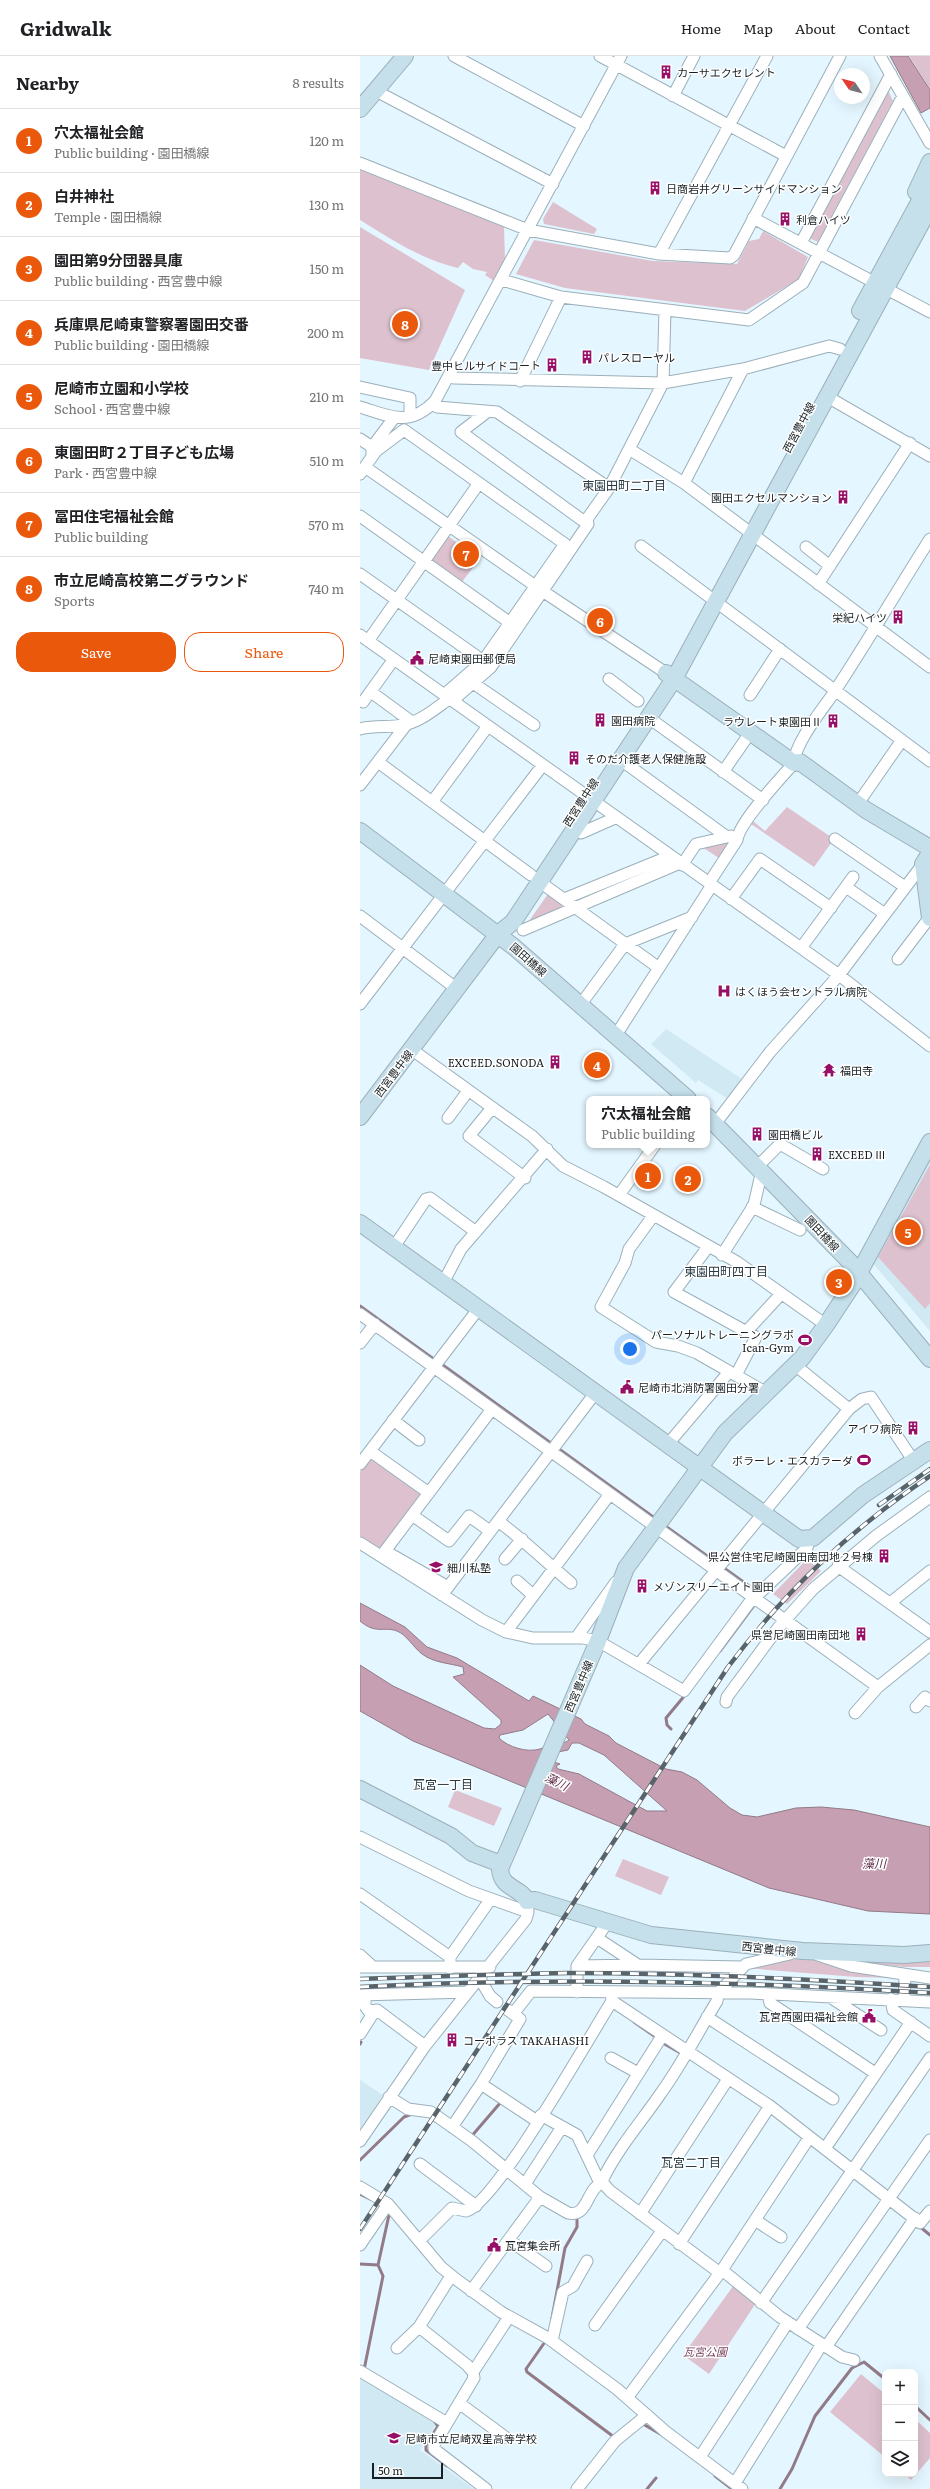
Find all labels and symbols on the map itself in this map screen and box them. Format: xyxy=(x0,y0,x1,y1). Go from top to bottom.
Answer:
building icon: カーサエクセレント xyxy=(658,64,674,80)
place label: カーサエクセレント xyxy=(677,64,776,80)
north arrow xyxy=(834,68,870,104)
building icon: 日商岩井グリーンサイドマンション xyxy=(647,180,663,196)
place label: 日商岩井グリーンサイドマンション xyxy=(666,180,841,196)
building icon: 利倉ハイツ xyxy=(777,211,793,227)
place label: 利倉ハイツ xyxy=(796,211,851,227)
pin: 8 xyxy=(392,309,418,339)
building icon: パレスローヤル xyxy=(579,349,595,365)
place label: パレスローヤル xyxy=(598,349,675,365)
place label: 豊中ヒルサイドコート xyxy=(431,357,541,373)
building icon: 豊中ヒルサイドコート xyxy=(544,357,560,373)
street label: 西宮豊中線 xyxy=(778,399,818,455)
district label: 東園田町二丁目 xyxy=(582,476,666,494)
place label: 園田エクセルマンション xyxy=(711,489,832,505)
building icon: 園田エクセルマンション xyxy=(835,489,851,505)
pin: 7 xyxy=(453,539,479,569)
pin: 6 xyxy=(587,606,613,636)
place label: 栄紀ハイツ xyxy=(832,609,887,625)
building icon: 栄紀ハイツ xyxy=(890,609,906,625)
public building icon: 尼崎東園田郵便局 xyxy=(409,650,425,666)
place label: 尼崎東園田郵便局 xyxy=(428,650,516,666)
building icon: 園田病院 xyxy=(592,712,608,728)
place label: 園田病院 xyxy=(611,712,655,728)
place label: ラウレート東園田Ⅱ xyxy=(723,713,822,729)
building icon: ラウレート東園田Ⅱ xyxy=(825,713,841,729)
building icon: そのだ介護老人保健施設 xyxy=(566,750,582,766)
place label: そのだ介護老人保健施設 xyxy=(585,750,706,766)
street label: 西宮豊中線 xyxy=(558,775,602,829)
street label: 園田橋線 xyxy=(507,939,551,979)
hospital icon: はくほう会セントラル病院 xyxy=(716,983,732,999)
place label: はくほう会セントラル病院 xyxy=(735,983,867,999)
street label: 西宮豊中線 xyxy=(370,1046,416,1100)
pin: 4 xyxy=(584,1050,610,1080)
place label: EXCEED.SONODA xyxy=(448,1054,544,1070)
building icon: EXCEED.SONODA xyxy=(547,1054,563,1070)
temple icon: 福田寺 xyxy=(821,1062,837,1078)
place label: 福田寺 xyxy=(840,1062,873,1078)
building icon: 園田橋ビル xyxy=(749,1126,765,1142)
place label: 園田橋ビル xyxy=(768,1126,823,1142)
building icon: EXCEED Ⅲ xyxy=(809,1146,825,1162)
place label: EXCEED Ⅲ xyxy=(828,1146,886,1162)
pin: 1 xyxy=(635,1161,661,1191)
pin: 2 xyxy=(675,1164,701,1194)
street label: 園田橋線 xyxy=(802,1211,844,1255)
pin: 5 xyxy=(895,1217,921,1247)
district label: 東園田町四丁目 xyxy=(684,1262,768,1280)
pin: 3 xyxy=(826,1267,852,1297)
place label: パーソナルトレーニングラボ Ican-Gym xyxy=(651,1326,794,1355)
sports icon: パーソナルトレーニングラボ Ican-Gym xyxy=(797,1332,813,1348)
your location xyxy=(620,1339,640,1359)
public building icon: 尼崎市北消防署園田分署 xyxy=(619,1379,635,1395)
place label: 尼崎市北消防署園田分署 xyxy=(638,1379,759,1395)
place label: アイワ病院 xyxy=(848,1420,902,1436)
building icon: アイワ病院 xyxy=(905,1420,921,1436)
place label: ボラーレ・エスカラーダ xyxy=(732,1452,853,1468)
sports icon: ボラーレ・エスカラーダ xyxy=(856,1452,872,1468)
place label: 県公営住宅尼崎園田南団地２号棟 xyxy=(708,1548,873,1564)
building icon: 県公営住宅尼崎園田南団地２号棟 xyxy=(876,1548,892,1564)
school or university icon: 細川私塾 xyxy=(428,1559,444,1575)
place label: 細川私塾 xyxy=(447,1559,491,1575)
building icon: メゾンスリーエイト園田 xyxy=(634,1578,650,1594)
place label: メゾンスリーエイト園田 xyxy=(653,1578,774,1594)
place label: 県営尼崎園田南団地 xyxy=(751,1626,850,1642)
building icon: 県営尼崎園田南団地 xyxy=(853,1626,869,1642)
street label: 西宮豊中線 xyxy=(560,1658,596,1714)
water label: 藻川 xyxy=(542,1768,574,1795)
district label: 瓦宮一丁目 xyxy=(413,1775,473,1793)
water label: 藻川 xyxy=(862,1854,888,1872)
street label: 西宮豊中線 xyxy=(741,1937,797,1959)
place label: 瓦宮西園田福祉会館 xyxy=(759,2008,858,2024)
public building icon: 瓦宮西園田福祉会館 xyxy=(861,2008,877,2024)
building icon: コーポラス TAKAHASHI xyxy=(444,2032,460,2048)
place label: コーポラス TAKAHASHI xyxy=(463,2032,589,2048)
district label: 瓦宮二丁目 xyxy=(661,2153,721,2171)
public building icon: 瓦宮集会所 xyxy=(486,2237,502,2253)
place label: 瓦宮集会所 xyxy=(505,2237,561,2253)
park label: 瓦宮公園 xyxy=(683,2343,729,2359)
school or university icon: 尼崎市立尼崎双星高等学校 xyxy=(386,2430,402,2446)
place label: 尼崎市立尼崎双星高等学校 xyxy=(405,2430,537,2446)
scale bar xyxy=(372,2461,443,2480)

